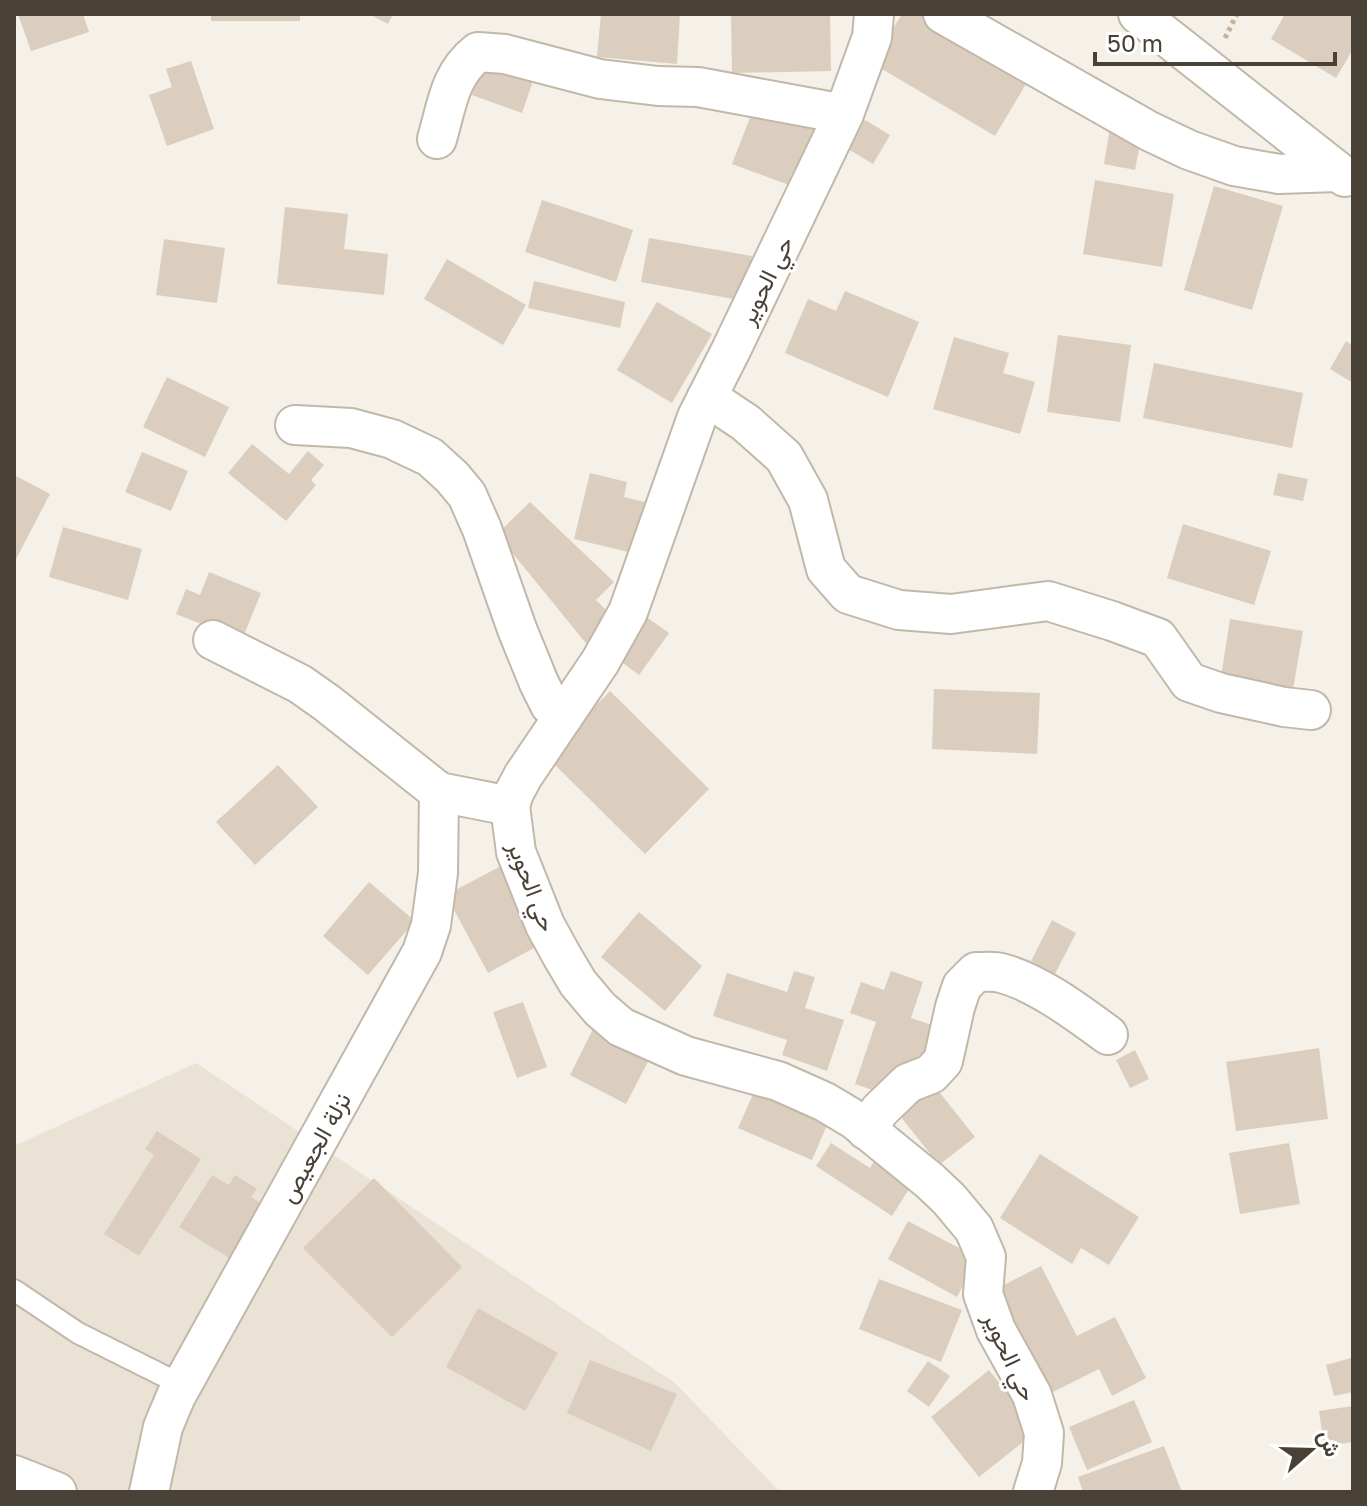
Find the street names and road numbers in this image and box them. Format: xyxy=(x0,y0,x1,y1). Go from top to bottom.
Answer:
street label: حي الحوير xyxy=(731,231,804,332)
street label: حي الحوير xyxy=(497,836,564,938)
street label: نزلة الجعيص xyxy=(272,1087,358,1208)
street label: حي الحوير xyxy=(972,1306,1044,1408)

